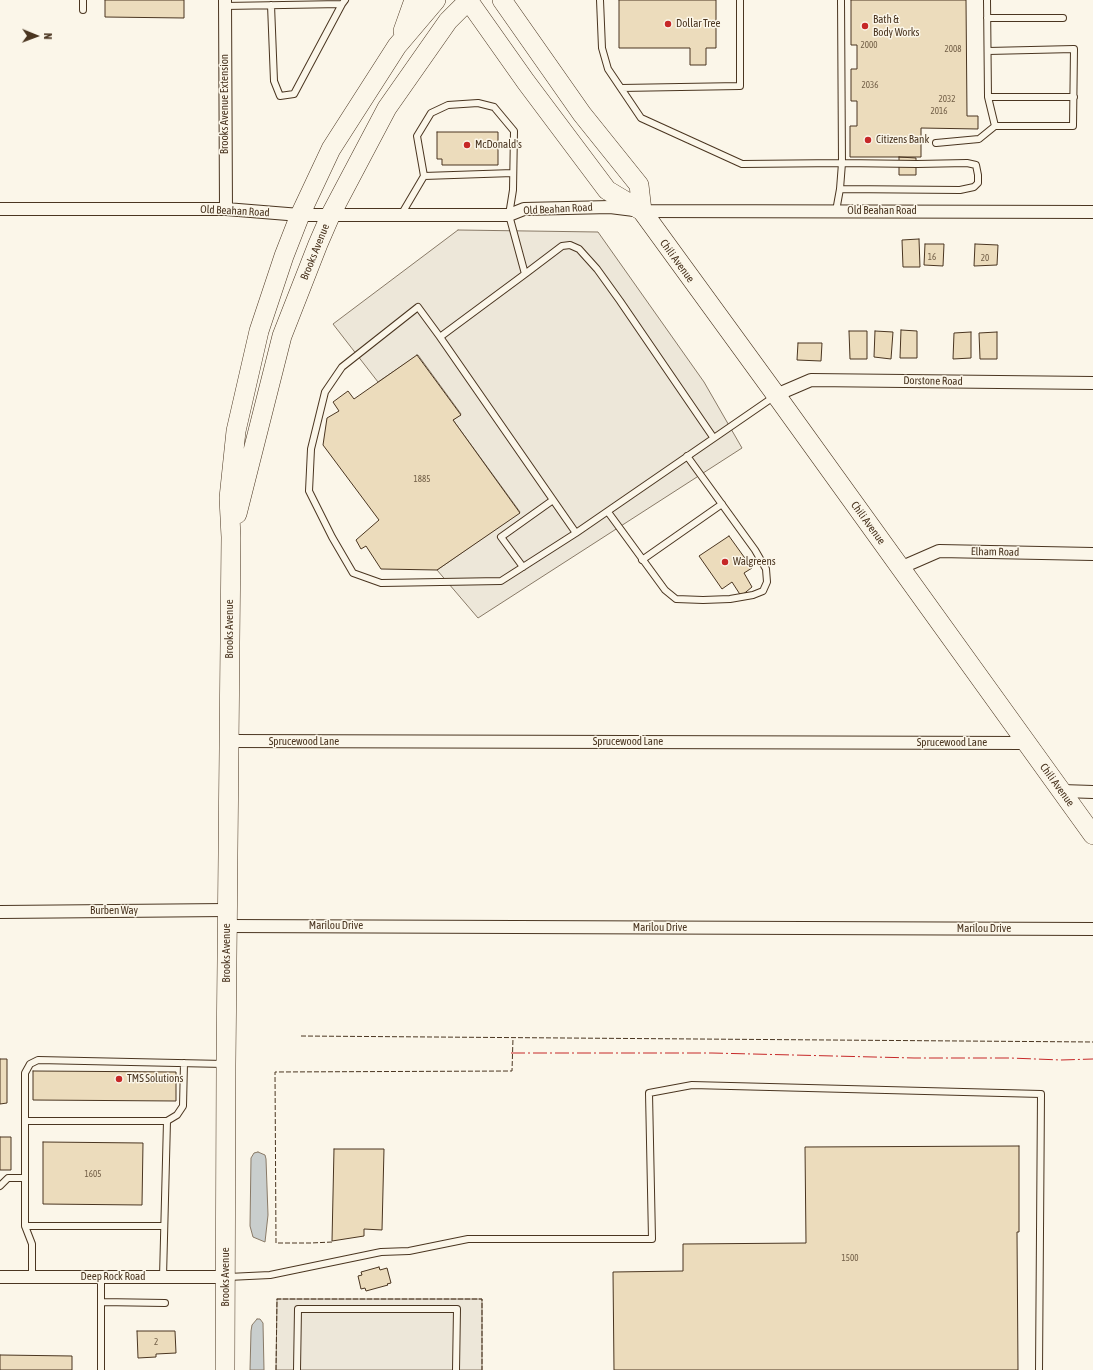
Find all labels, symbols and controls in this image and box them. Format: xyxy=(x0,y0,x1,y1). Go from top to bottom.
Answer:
place label: Bath & Body Works xyxy=(873,13,919,39)
north arrow xyxy=(16,16,56,56)
place label: Dollar Tree xyxy=(676,17,720,31)
marker: Dollar Tree xyxy=(663,19,673,29)
marker: Bath & Body Works xyxy=(860,21,870,31)
text: N xyxy=(42,33,54,40)
house number: 2000 xyxy=(861,40,877,50)
house number: 2008 xyxy=(945,44,961,54)
street label: Brooks Avenue Extension xyxy=(218,54,232,154)
house number: 2036 xyxy=(862,80,878,90)
house number: 2032 xyxy=(939,94,955,104)
house number: 2016 xyxy=(931,106,947,116)
place label: Citizens Bank xyxy=(876,133,929,147)
marker: Citizens Bank xyxy=(863,135,873,145)
place label: McDonald's xyxy=(475,138,522,152)
marker: McDonald's xyxy=(462,140,472,150)
street label: Old Beahan Road xyxy=(523,201,593,217)
street label: Old Beahan Road xyxy=(200,203,270,219)
street label: Old Beahan Road xyxy=(847,204,917,218)
street label: Brooks Avenue xyxy=(298,222,332,282)
street label: Chili Avenue xyxy=(657,237,697,285)
house number: 16 xyxy=(928,252,936,262)
house number: 20 xyxy=(981,253,989,263)
street label: Dorstone Road xyxy=(903,374,963,388)
house number: 1885 xyxy=(414,474,430,484)
street label: Chili Avenue xyxy=(848,499,888,547)
street label: Elham Road xyxy=(971,545,1019,559)
place label: Walgreens xyxy=(733,555,776,569)
marker: Walgreens xyxy=(720,557,730,567)
street label: Brooks Avenue xyxy=(223,599,237,659)
street label: Sprucewood Lane xyxy=(269,735,339,749)
street label: Sprucewood Lane xyxy=(593,735,663,749)
street label: Sprucewood Lane xyxy=(917,736,987,750)
street label: Chili Avenue xyxy=(1037,761,1077,809)
street label: Burben Way xyxy=(90,904,138,918)
street label: Marilou Drive xyxy=(309,919,363,933)
street label: Marilou Drive xyxy=(633,921,687,935)
street label: Marilou Drive xyxy=(957,922,1011,936)
street label: Brooks Avenue xyxy=(220,923,234,983)
place label: TMS Solutions xyxy=(127,1072,183,1086)
marker: TMS Solutions xyxy=(114,1074,124,1084)
house number: 1605 xyxy=(85,1169,101,1179)
street label: Brooks Avenue xyxy=(219,1247,233,1307)
house number: 1500 xyxy=(842,1253,858,1263)
street label: Deep Rock Road xyxy=(81,1270,145,1284)
house number: 2 xyxy=(154,1337,158,1347)

